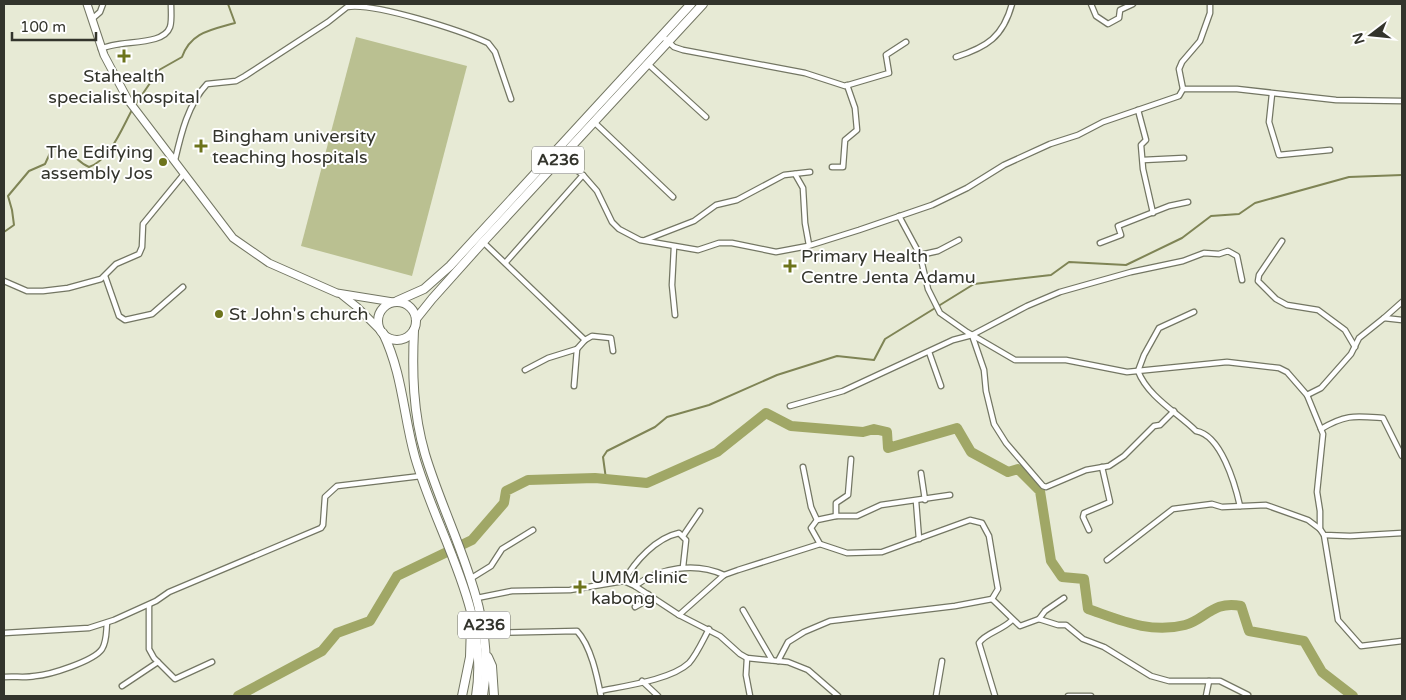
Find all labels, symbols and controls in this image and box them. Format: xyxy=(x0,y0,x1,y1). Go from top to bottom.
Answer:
scale bar xyxy=(12,10,96,42)
north arrow xyxy=(1346,10,1396,60)
text: 100 m xyxy=(20,18,66,36)
text: N xyxy=(1349,31,1369,46)
marker: Stahealth specialist hospital xyxy=(117,49,131,63)
place label: Stahealth specialist hospital xyxy=(48,65,200,108)
place label: Bingham university teaching hospitals xyxy=(212,125,376,168)
marker: Bingham university teaching hospitals xyxy=(194,139,208,153)
place label: The Edifying assembly Jos xyxy=(41,141,153,184)
road number: A236 xyxy=(532,146,584,174)
marker: The Edifying assembly Jos xyxy=(157,156,169,168)
place label: Primary Health Centre Jenta Adamu xyxy=(801,245,976,288)
marker: Primary Health Centre Jenta Adamu xyxy=(783,259,797,273)
place label: St John's church xyxy=(229,303,368,325)
marker: St John's church xyxy=(213,308,225,320)
place label: UMM clinic kabong xyxy=(591,566,688,609)
marker: UMM clinic kabong xyxy=(573,580,587,594)
road number: A236 xyxy=(458,612,510,638)

